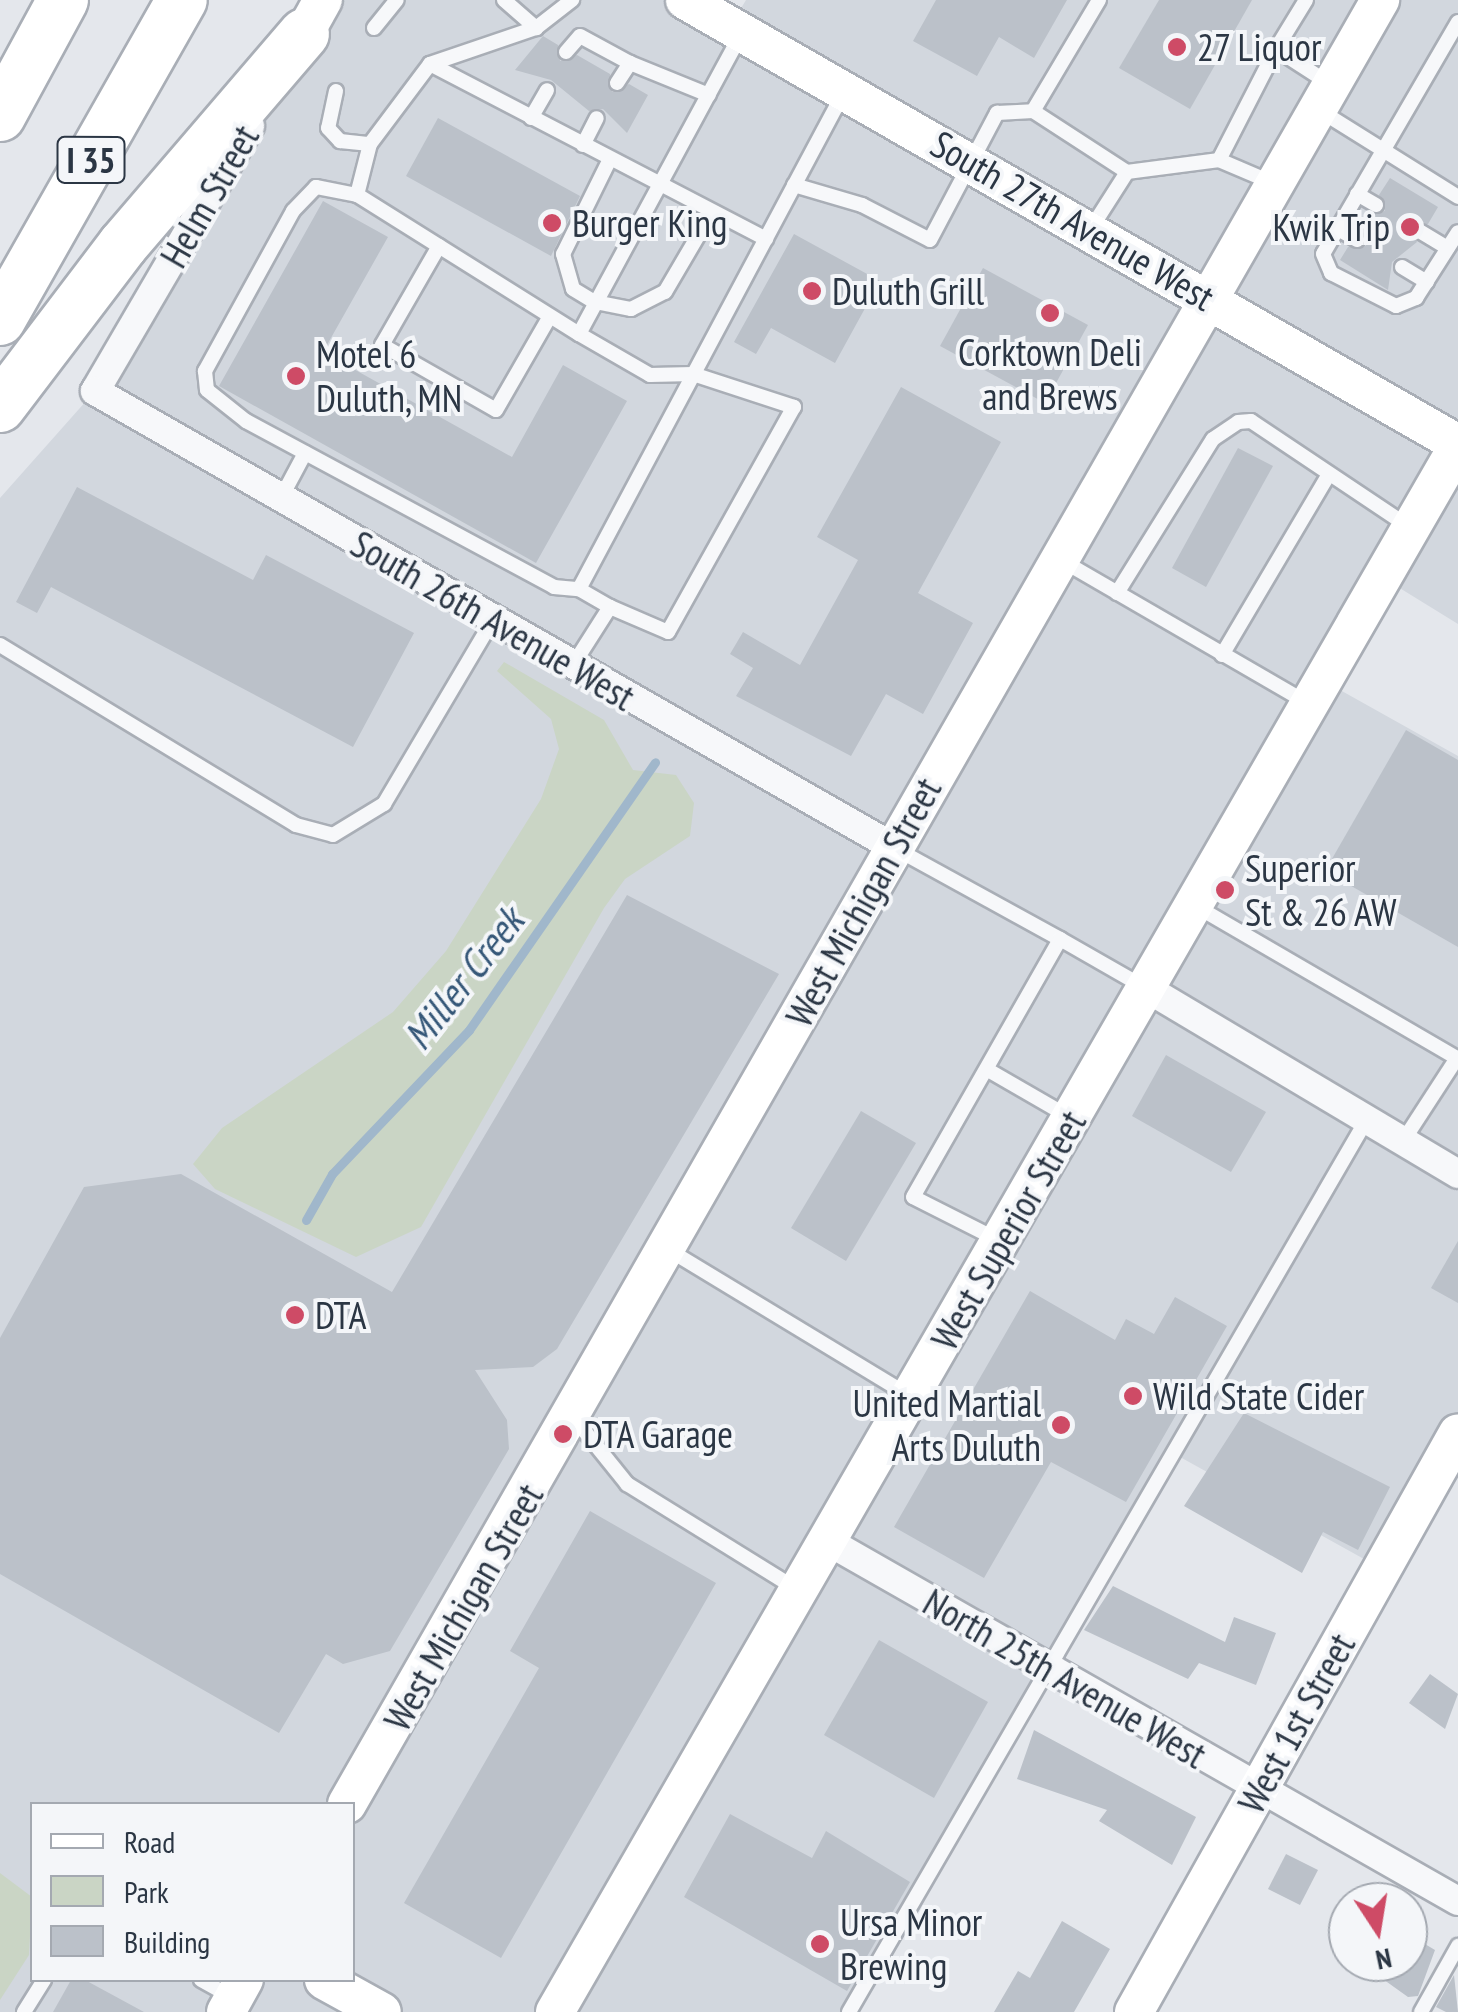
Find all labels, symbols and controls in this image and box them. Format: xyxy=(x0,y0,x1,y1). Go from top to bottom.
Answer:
place label: 27 Liquor xyxy=(1197,24,1323,70)
marker: 27 Liquor xyxy=(1166,36,1188,58)
street label: Helm Street xyxy=(150,117,268,275)
street label: South 27th Avenue West xyxy=(923,120,1223,320)
road number: I 35 xyxy=(56,130,126,190)
place label: Burger King xyxy=(572,200,727,246)
place label: Kwik Trip xyxy=(1270,204,1390,250)
marker: Burger King xyxy=(541,212,563,234)
marker: Kwik Trip xyxy=(1399,216,1421,238)
place label: Duluth Grill xyxy=(832,268,984,314)
marker: Duluth Grill xyxy=(801,280,823,302)
marker: Corktown Deli and Brews xyxy=(1039,302,1061,324)
place label: Corktown Deli and Brews xyxy=(958,329,1142,418)
place label: Motel 6 Duluth, MN xyxy=(316,331,465,420)
marker: Motel 6 Duluth, MN xyxy=(285,365,307,387)
street label: South 26th Avenue West xyxy=(343,520,643,720)
street label: West Michigan Street xyxy=(776,770,950,1034)
place label: Superior St & 26 AW xyxy=(1245,845,1398,934)
marker: Superior St & 26 AW xyxy=(1214,879,1236,901)
water label: Miller Creek xyxy=(393,898,533,1058)
street label: West Superior Street xyxy=(921,1102,1095,1358)
place label: DTA xyxy=(315,1292,366,1338)
marker: DTA xyxy=(284,1304,306,1326)
place label: Wild State Cider xyxy=(1153,1373,1364,1419)
place label: United Martial Arts Duluth xyxy=(852,1380,1041,1470)
marker: Wild State Cider xyxy=(1122,1385,1144,1407)
place label: DTA Garage xyxy=(583,1411,734,1457)
marker: United Martial Arts Duluth xyxy=(1050,1414,1072,1436)
marker: DTA Garage xyxy=(552,1423,574,1445)
street label: West Michigan Street xyxy=(374,1476,552,1738)
street label: North 25th Avenue West xyxy=(915,1578,1215,1778)
street label: West 1st Street xyxy=(1228,1625,1364,1821)
legend xyxy=(30,1802,355,1982)
text: Road xyxy=(124,1822,175,1861)
text: Park xyxy=(124,1872,169,1911)
north arrow xyxy=(1328,1882,1428,1982)
place label: Ursa Minor Brewing xyxy=(840,1899,982,1988)
text: Building xyxy=(124,1922,210,1961)
marker: Ursa Minor Brewing xyxy=(809,1933,831,1955)
text: N xyxy=(1373,1940,1395,1980)

